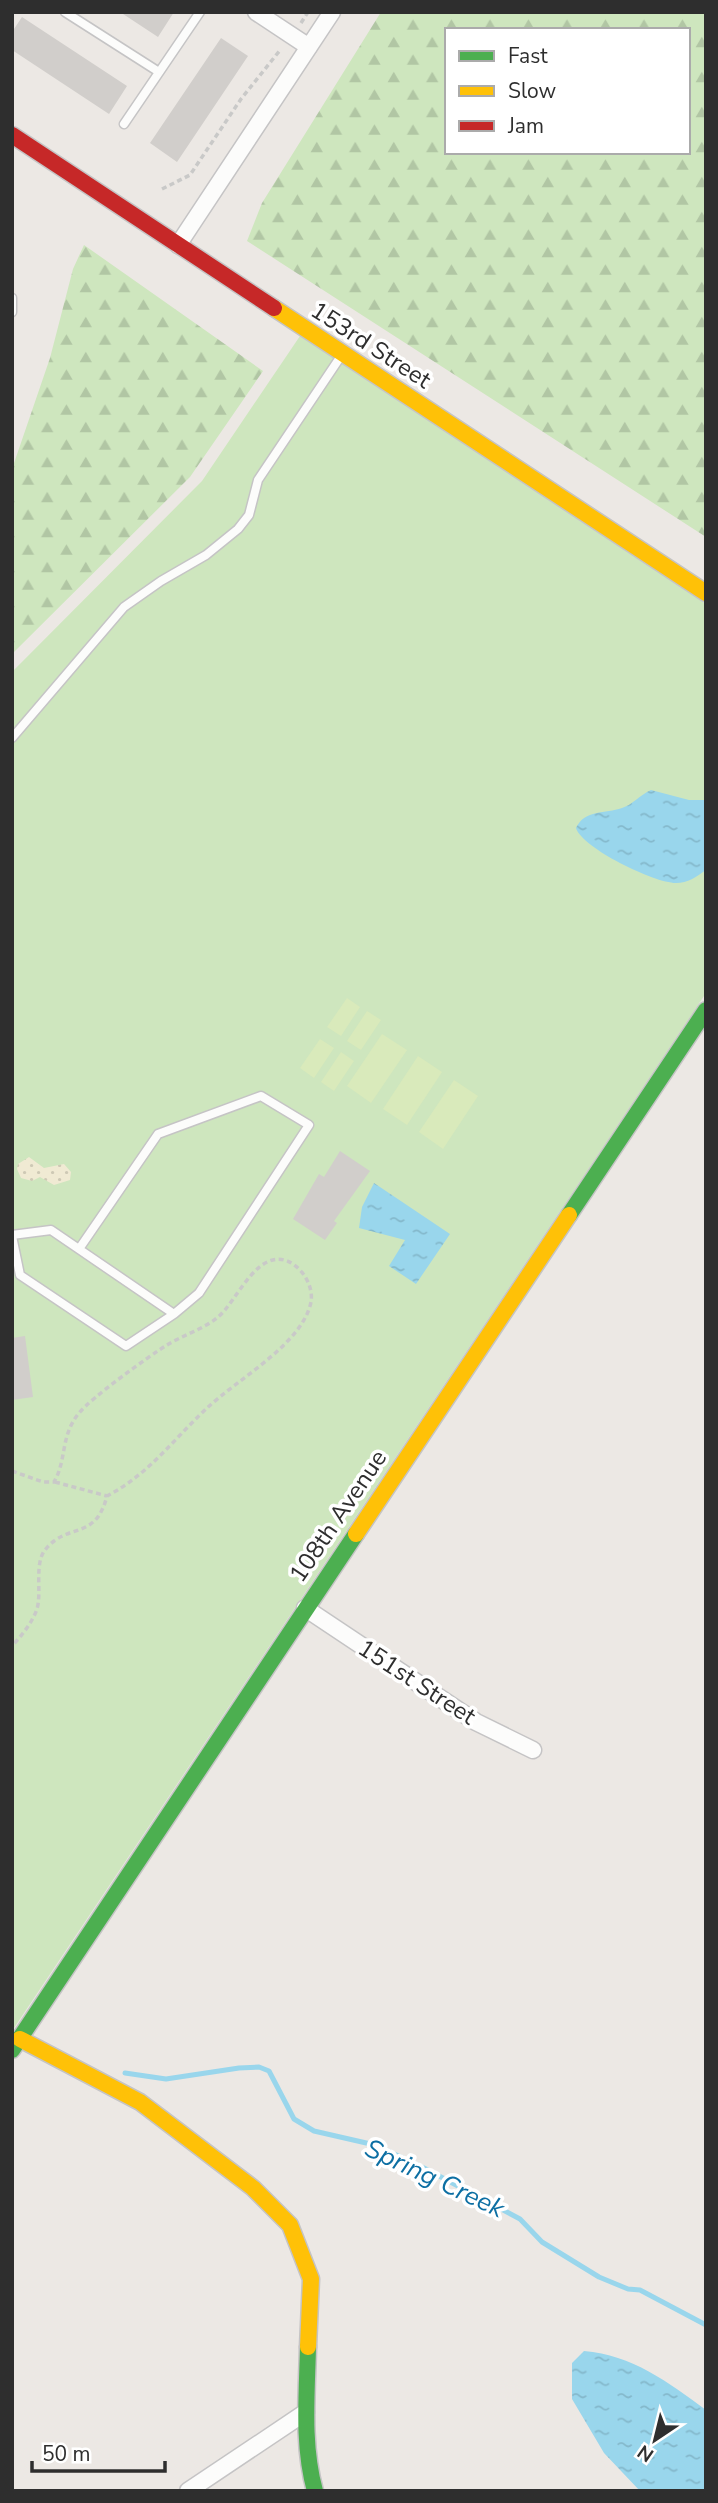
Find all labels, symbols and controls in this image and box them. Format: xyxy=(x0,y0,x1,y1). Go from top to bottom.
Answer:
legend xyxy=(445,28,690,154)
text: Fast xyxy=(508,42,548,70)
text: Slow xyxy=(508,77,557,105)
text: Jam xyxy=(507,112,544,140)
street label: 153rd Street xyxy=(305,294,438,396)
street label: 108th Avenue xyxy=(282,1444,394,1588)
street label: 151st Street xyxy=(352,1632,483,1732)
water label: Spring Creek xyxy=(359,2131,511,2227)
north arrow xyxy=(620,2405,690,2475)
scale bar xyxy=(32,2430,164,2474)
text: N xyxy=(633,2438,659,2468)
text: 50 m xyxy=(42,2440,91,2468)

